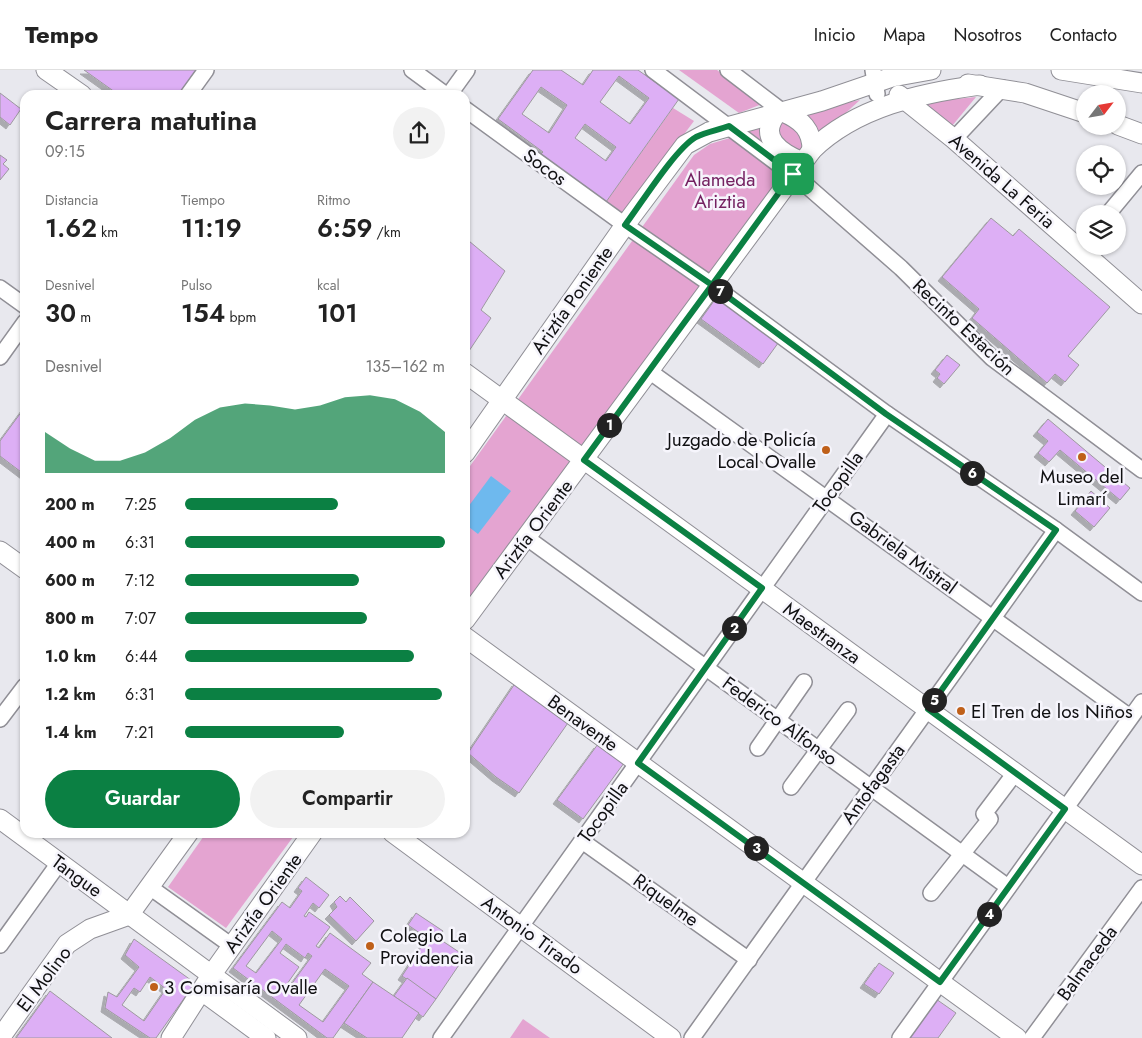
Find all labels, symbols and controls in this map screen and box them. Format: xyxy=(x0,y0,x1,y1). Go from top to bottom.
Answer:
text: Tempo xyxy=(25,17,98,52)
text: Inicio xyxy=(814,22,855,48)
text: Mapa xyxy=(883,22,925,48)
text: Nosotros xyxy=(953,22,1022,48)
text: Contacto xyxy=(1050,22,1117,48)
north arrow xyxy=(1076,85,1126,135)
map controls xyxy=(1076,85,1126,255)
text: Carrera matutina xyxy=(45,100,257,141)
button: share xyxy=(393,107,445,159)
street label: Avenida La Feria xyxy=(943,127,1061,235)
text: 09:15 xyxy=(45,140,85,163)
street label: Socos xyxy=(518,142,573,192)
button: locate xyxy=(1076,145,1126,195)
pin xyxy=(772,153,814,195)
icon: arrive xyxy=(779,160,807,188)
park label: Alameda Ariztia xyxy=(685,166,755,215)
text: Distancia xyxy=(45,190,98,210)
text: Tiempo xyxy=(181,190,225,210)
text: Ritmo xyxy=(317,190,350,210)
button: layers xyxy=(1076,205,1126,255)
text: 1.62 xyxy=(45,210,97,246)
text: 11:19 xyxy=(181,210,242,246)
text: 6:59 xyxy=(317,210,372,246)
text: km xyxy=(97,222,118,242)
text: /km xyxy=(372,222,401,242)
street label: Ariztía Poniente xyxy=(525,240,619,359)
street label: Recinto Estación xyxy=(907,272,1021,382)
text: Desnivel xyxy=(45,275,95,295)
text: Pulso xyxy=(181,275,212,295)
text: kcal xyxy=(317,275,340,295)
pin: 7 xyxy=(708,278,732,304)
text: 7 xyxy=(716,281,725,301)
text: 30 xyxy=(45,295,76,331)
text: 154 xyxy=(181,295,225,331)
text: 101 xyxy=(317,295,358,331)
text: m xyxy=(76,307,91,327)
text: bpm xyxy=(225,307,256,327)
text: Desnivel xyxy=(45,355,102,378)
text: 135–162 m xyxy=(365,355,445,378)
pin: 1 xyxy=(596,412,622,438)
text: 1 xyxy=(606,415,613,435)
place label: Juzgado de Policía Local Ovalle xyxy=(664,426,816,475)
marker: Juzgado de Policía Local Ovalle xyxy=(820,444,832,456)
street label: Tocopilla xyxy=(806,446,870,518)
marker: Museo del Limarí xyxy=(1076,451,1088,463)
pin: 6 xyxy=(960,460,984,486)
text: 6 xyxy=(968,463,977,483)
place label: Museo del Limarí xyxy=(1040,463,1124,512)
street label: Ariztía Oriente xyxy=(487,474,579,584)
text: 200 m xyxy=(45,493,95,516)
text: 7:25 xyxy=(125,493,156,516)
street label: Gabriela Mistral xyxy=(843,504,963,600)
text: 400 m xyxy=(45,531,95,554)
text: 6:31 xyxy=(125,531,155,554)
text: 600 m xyxy=(45,569,95,592)
text: 7:12 xyxy=(125,569,155,592)
street label: Maestranza xyxy=(778,596,866,670)
text: 800 m xyxy=(45,607,94,630)
text: 7:07 xyxy=(125,607,156,630)
pin: 2 xyxy=(722,616,746,640)
text: 2 xyxy=(730,618,739,638)
text: 1.0 km xyxy=(45,645,96,668)
text: 6:44 xyxy=(125,645,158,668)
street label: Federico Alfonso xyxy=(717,670,843,772)
text: 1.2 km xyxy=(45,683,96,706)
text: 6:31 xyxy=(125,683,155,706)
street label: Benavente xyxy=(542,688,624,758)
pin: 5 xyxy=(922,688,946,712)
text: 5 xyxy=(930,690,939,710)
place label: El Tren de los Niños xyxy=(971,698,1133,725)
marker: El Tren de los Niños xyxy=(955,705,967,717)
text: 1.4 km xyxy=(45,721,97,744)
text: 7:21 xyxy=(125,721,155,744)
street label: Antofagasta xyxy=(835,738,911,830)
button: Guardar xyxy=(45,770,240,828)
button: Compartir xyxy=(250,770,445,828)
street label: Tocopilla xyxy=(571,776,635,848)
pin: 3 xyxy=(744,836,768,860)
text: 3 xyxy=(752,838,761,858)
street label: Ariztía Oriente xyxy=(217,847,309,959)
street label: Tangue xyxy=(46,848,108,904)
street label: Riquelme xyxy=(628,867,705,933)
street label: Antonio Tirado xyxy=(476,889,588,981)
pin: 4 xyxy=(976,902,1002,926)
text: 4 xyxy=(985,904,994,924)
street label: Balmaceda xyxy=(1051,920,1123,1006)
place label: Colegio La Providencia xyxy=(380,922,473,971)
marker: Colegio La Providencia xyxy=(364,940,376,952)
street label: El Molino xyxy=(10,941,78,1017)
place label: 3 Comisaría Ovalle xyxy=(164,974,318,1001)
marker: 3 Comisaría Ovalle xyxy=(148,981,160,993)

